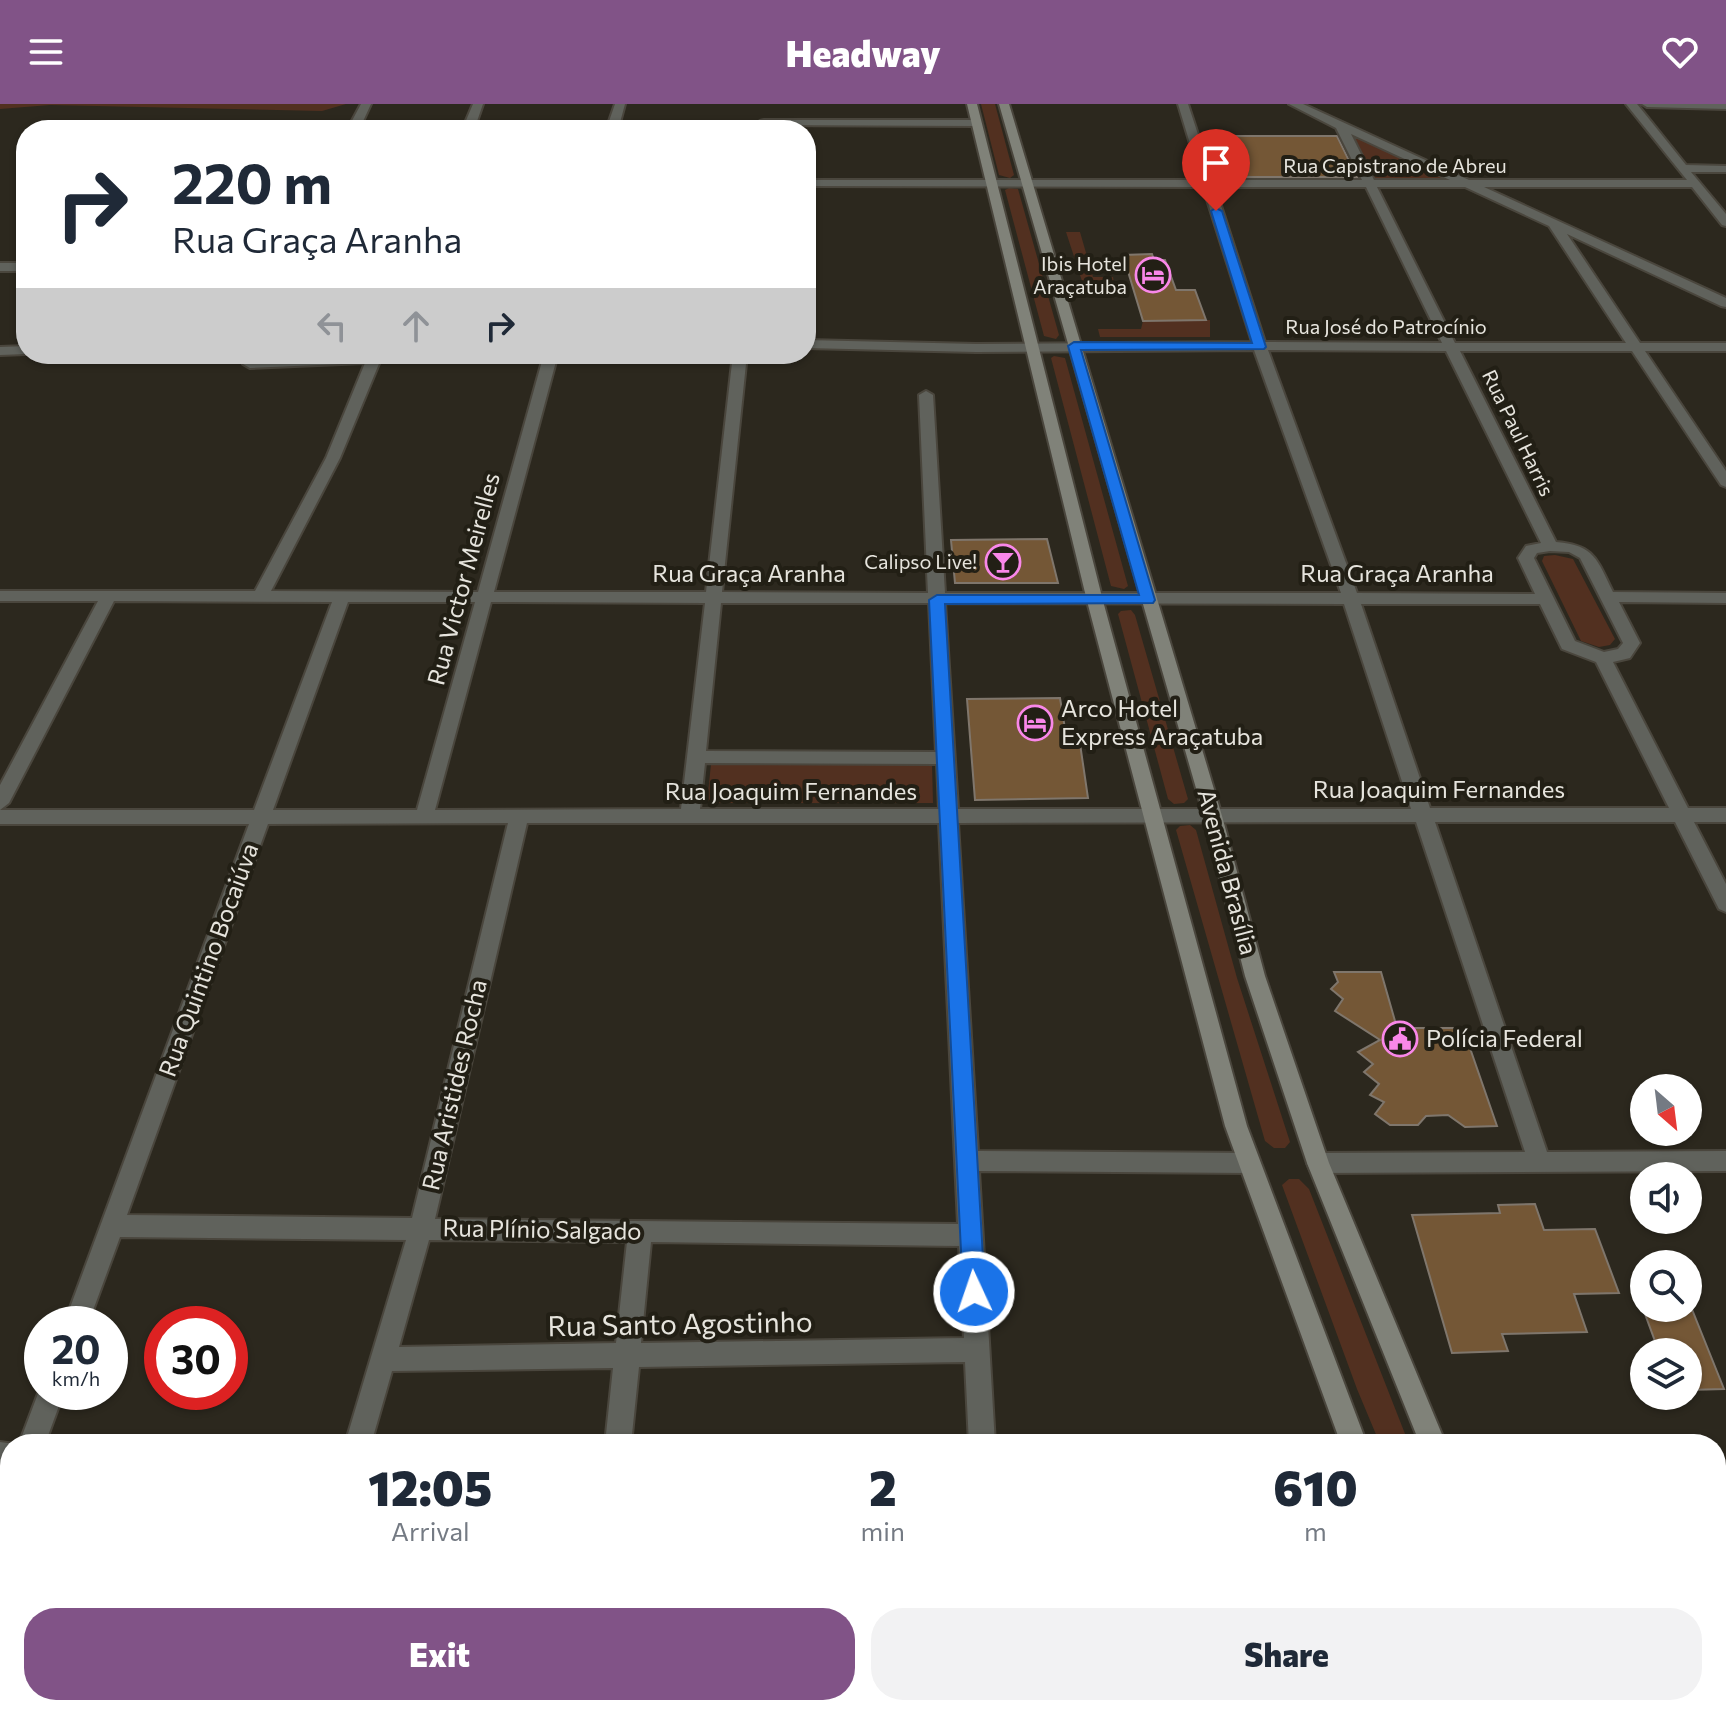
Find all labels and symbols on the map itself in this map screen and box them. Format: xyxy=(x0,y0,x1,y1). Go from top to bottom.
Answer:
pin xyxy=(1182,129,1250,211)
street label: Rua Capistrano de Abreu xyxy=(1283,153,1507,177)
place label: Ibis Hotel Araçatuba xyxy=(1033,251,1127,298)
hotel icon: Ibis Hotel Araçatuba xyxy=(1134,256,1172,294)
street label: Rua José do Patrocínio xyxy=(1285,314,1487,338)
street label: Rua Paul Harris xyxy=(1478,366,1560,500)
street label: Rua Victor Meirelles xyxy=(420,469,505,688)
bar icon: Calipso Live! xyxy=(984,543,1022,581)
place label: Calipso Live! xyxy=(864,549,977,573)
street label: Rua Graça Aranha xyxy=(652,558,846,587)
street label: Rua Graça Aranha xyxy=(1300,558,1494,587)
place label: Arco Hotel Express Araçatuba xyxy=(1061,693,1263,750)
hotel icon: Arco Hotel Express Araçatuba xyxy=(1016,704,1054,742)
street label: Rua Joaquim Fernandes xyxy=(1313,774,1565,803)
street label: Rua Joaquim Fernandes xyxy=(665,776,917,805)
street label: Avenida Brasília xyxy=(1192,786,1265,958)
street label: Rua Quintino Bocaiúva xyxy=(152,839,263,1080)
street label: Rua Aristides Rocha xyxy=(415,976,492,1193)
public building icon: Polícia Federal xyxy=(1381,1020,1419,1058)
place label: Polícia Federal xyxy=(1426,1023,1583,1052)
north arrow xyxy=(1630,1074,1702,1146)
street label: Rua Plínio Salgado xyxy=(442,1212,642,1245)
position arrow xyxy=(932,1250,1016,1334)
street label: Rua Santo Agostinho xyxy=(547,1304,813,1342)
speed limit sign: 30 xyxy=(144,1306,248,1410)

